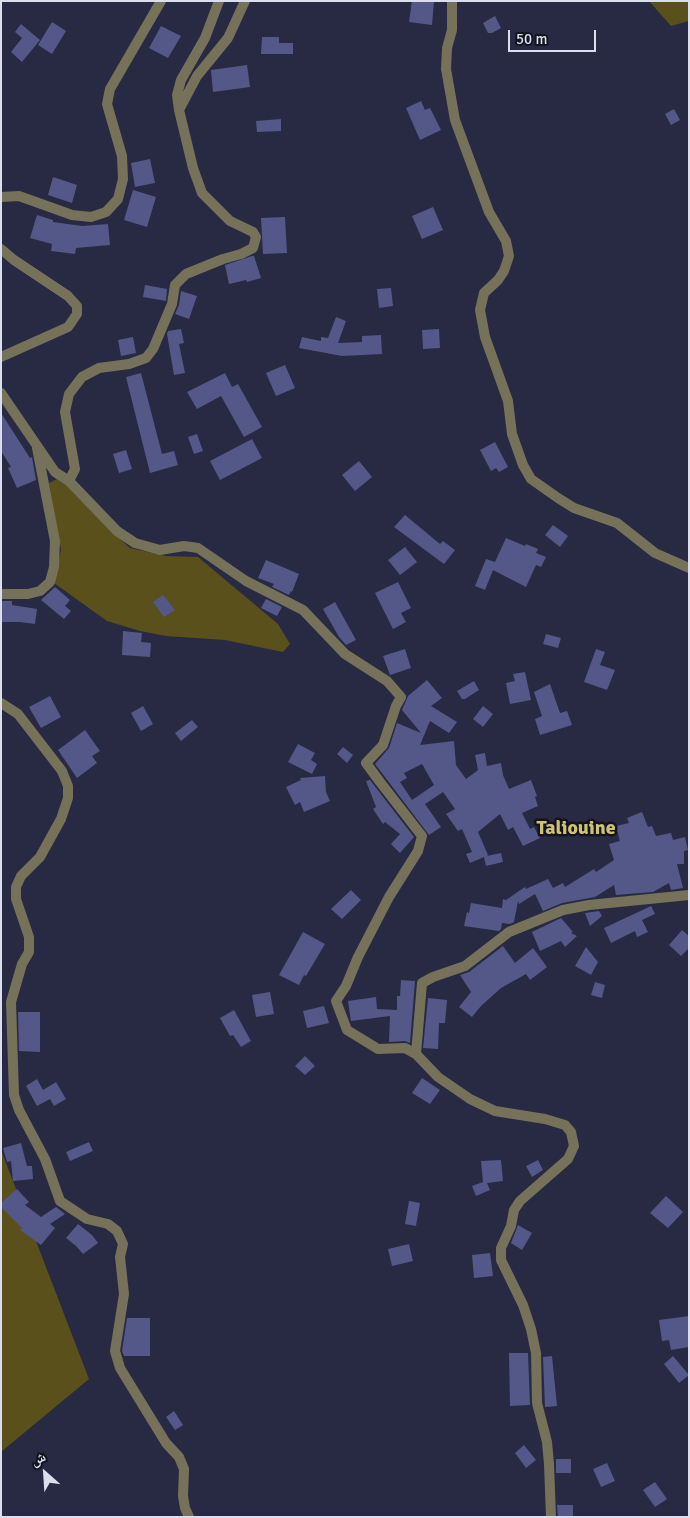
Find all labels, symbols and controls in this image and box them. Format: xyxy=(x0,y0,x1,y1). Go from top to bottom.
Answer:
scale bar xyxy=(510,20,598,52)
text: 50 m xyxy=(516,30,547,48)
district label: Taliouine xyxy=(536,817,616,841)
north arrow xyxy=(20,1448,70,1498)
text: ش xyxy=(28,1448,49,1470)

